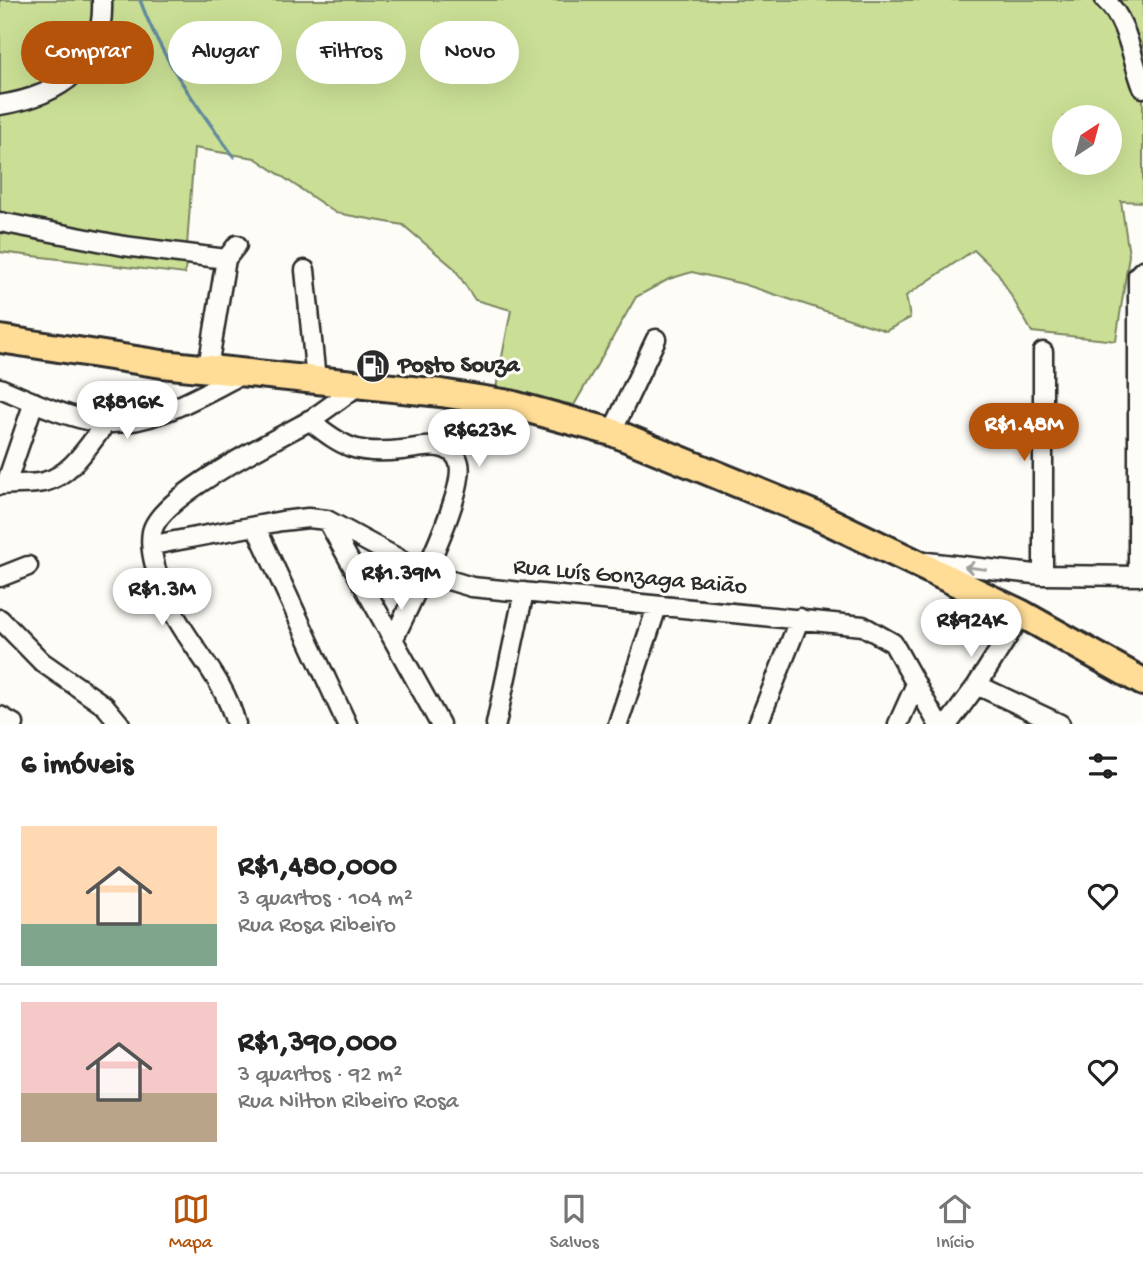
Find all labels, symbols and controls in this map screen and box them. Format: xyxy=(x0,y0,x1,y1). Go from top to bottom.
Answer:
chip: Comprar xyxy=(21,21,154,84)
chip: Alugar xyxy=(168,21,282,84)
chip: Filtros xyxy=(296,21,406,84)
chip: Novo xyxy=(420,21,519,84)
north arrow xyxy=(1052,105,1122,175)
map controls xyxy=(1052,105,1122,175)
fuel station icon: Posto Souza xyxy=(354,347,392,385)
place label: Posto Souza xyxy=(396,352,521,381)
pin: R$816K xyxy=(70,382,184,441)
text: R$816K xyxy=(93,390,161,417)
pin: R$1.48M xyxy=(959,404,1089,463)
pin: R$623K xyxy=(422,410,536,469)
text: R$1.48M xyxy=(985,412,1063,439)
text: R$623K xyxy=(444,418,514,445)
pin: R$1.39M xyxy=(336,552,466,612)
street label: Rua Luís Gonzaga Baião xyxy=(512,553,748,603)
text: R$1.39M xyxy=(362,561,440,588)
one-way arrow xyxy=(965,562,987,575)
pin: R$1.3M xyxy=(105,568,219,628)
text: R$1.3M xyxy=(129,577,195,604)
pin: R$924K xyxy=(914,600,1028,659)
text: R$924K xyxy=(937,608,1005,635)
icon: filters xyxy=(1084,747,1122,785)
text: 6 imóveis xyxy=(21,749,133,784)
text: R$1,480,000 xyxy=(238,851,397,886)
icon: home xyxy=(77,854,161,938)
icon: heart xyxy=(1084,877,1122,915)
text: 3 quartos · 104 m² xyxy=(238,886,413,913)
text: Rua Rosa Ribeiro xyxy=(238,913,396,940)
text: R$1,390,000 xyxy=(238,1027,397,1062)
icon: home xyxy=(77,1030,161,1114)
icon: heart xyxy=(1084,1053,1122,1091)
text: 3 quartos · 92 m² xyxy=(238,1062,402,1089)
text: Rua Nilton Ribeiro Rosa xyxy=(238,1089,459,1116)
tab: Mapa xyxy=(169,1190,212,1255)
tab: Salvos xyxy=(550,1190,599,1255)
tab: Início xyxy=(936,1190,974,1255)

